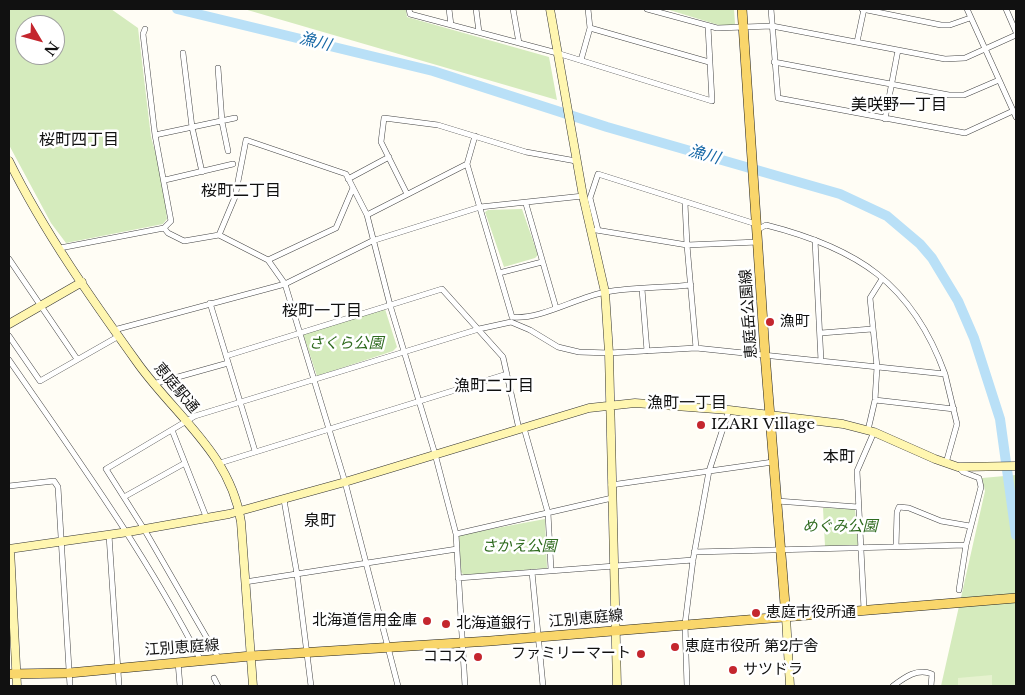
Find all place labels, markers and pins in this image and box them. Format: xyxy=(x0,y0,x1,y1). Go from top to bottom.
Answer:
place label: 漁町 xyxy=(780,313,810,331)
marker: 漁町 xyxy=(764,316,776,328)
place label: IZARI Village xyxy=(711,416,815,434)
marker: IZARI Village xyxy=(695,419,707,431)
place label: 恵庭市役所通 xyxy=(766,604,856,622)
marker: 恵庭市役所通 xyxy=(750,607,762,619)
place label: 北海道信用金庫 xyxy=(312,612,417,630)
marker: 北海道信用金庫 xyxy=(421,615,433,627)
place label: 北海道銀行 xyxy=(456,615,531,633)
marker: 北海道銀行 xyxy=(440,618,452,630)
place label: 恵庭市役所 第2庁舎 xyxy=(685,638,819,656)
marker: 恵庭市役所 第2庁舎 xyxy=(669,641,681,653)
place label: ファミリーマート xyxy=(511,645,631,663)
place label: ココス xyxy=(423,648,468,666)
marker: ファミリーマート xyxy=(635,648,647,660)
marker: ココス xyxy=(472,651,484,663)
place label: サツドラ xyxy=(743,661,803,679)
marker: サツドラ xyxy=(727,664,739,676)

